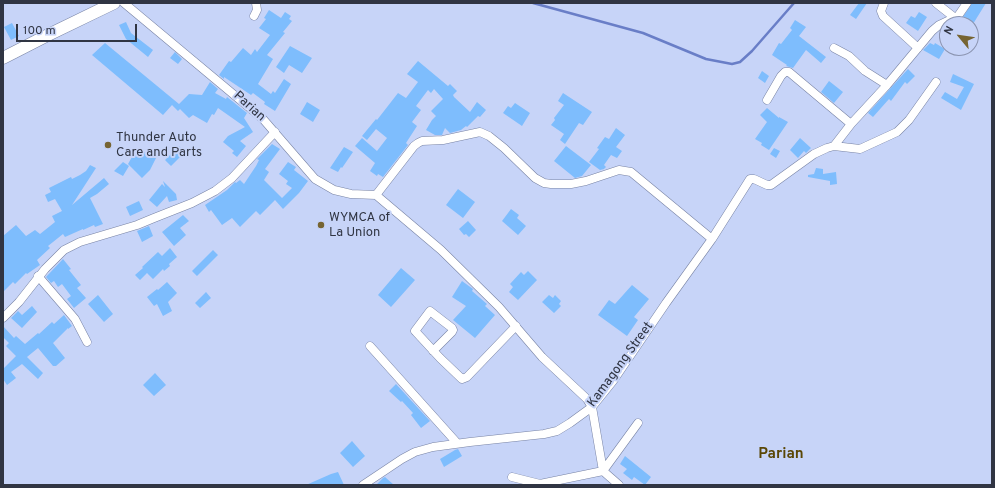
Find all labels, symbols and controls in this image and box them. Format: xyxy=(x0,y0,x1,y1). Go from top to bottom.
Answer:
scale bar xyxy=(18,16,139,42)
north arrow xyxy=(939,16,979,56)
text: 100 m xyxy=(23,23,56,39)
text: N xyxy=(941,24,957,38)
street label: Parian xyxy=(230,89,268,125)
place label: Thunder Auto Care and Parts xyxy=(116,130,202,161)
marker: Thunder Auto Care and Parts xyxy=(103,140,113,150)
place label: WYMCA of La Union xyxy=(329,210,390,241)
marker: WYMCA of La Union xyxy=(316,220,326,230)
street label: Kamagong Street xyxy=(585,319,657,411)
district label: Parian xyxy=(758,446,804,464)

